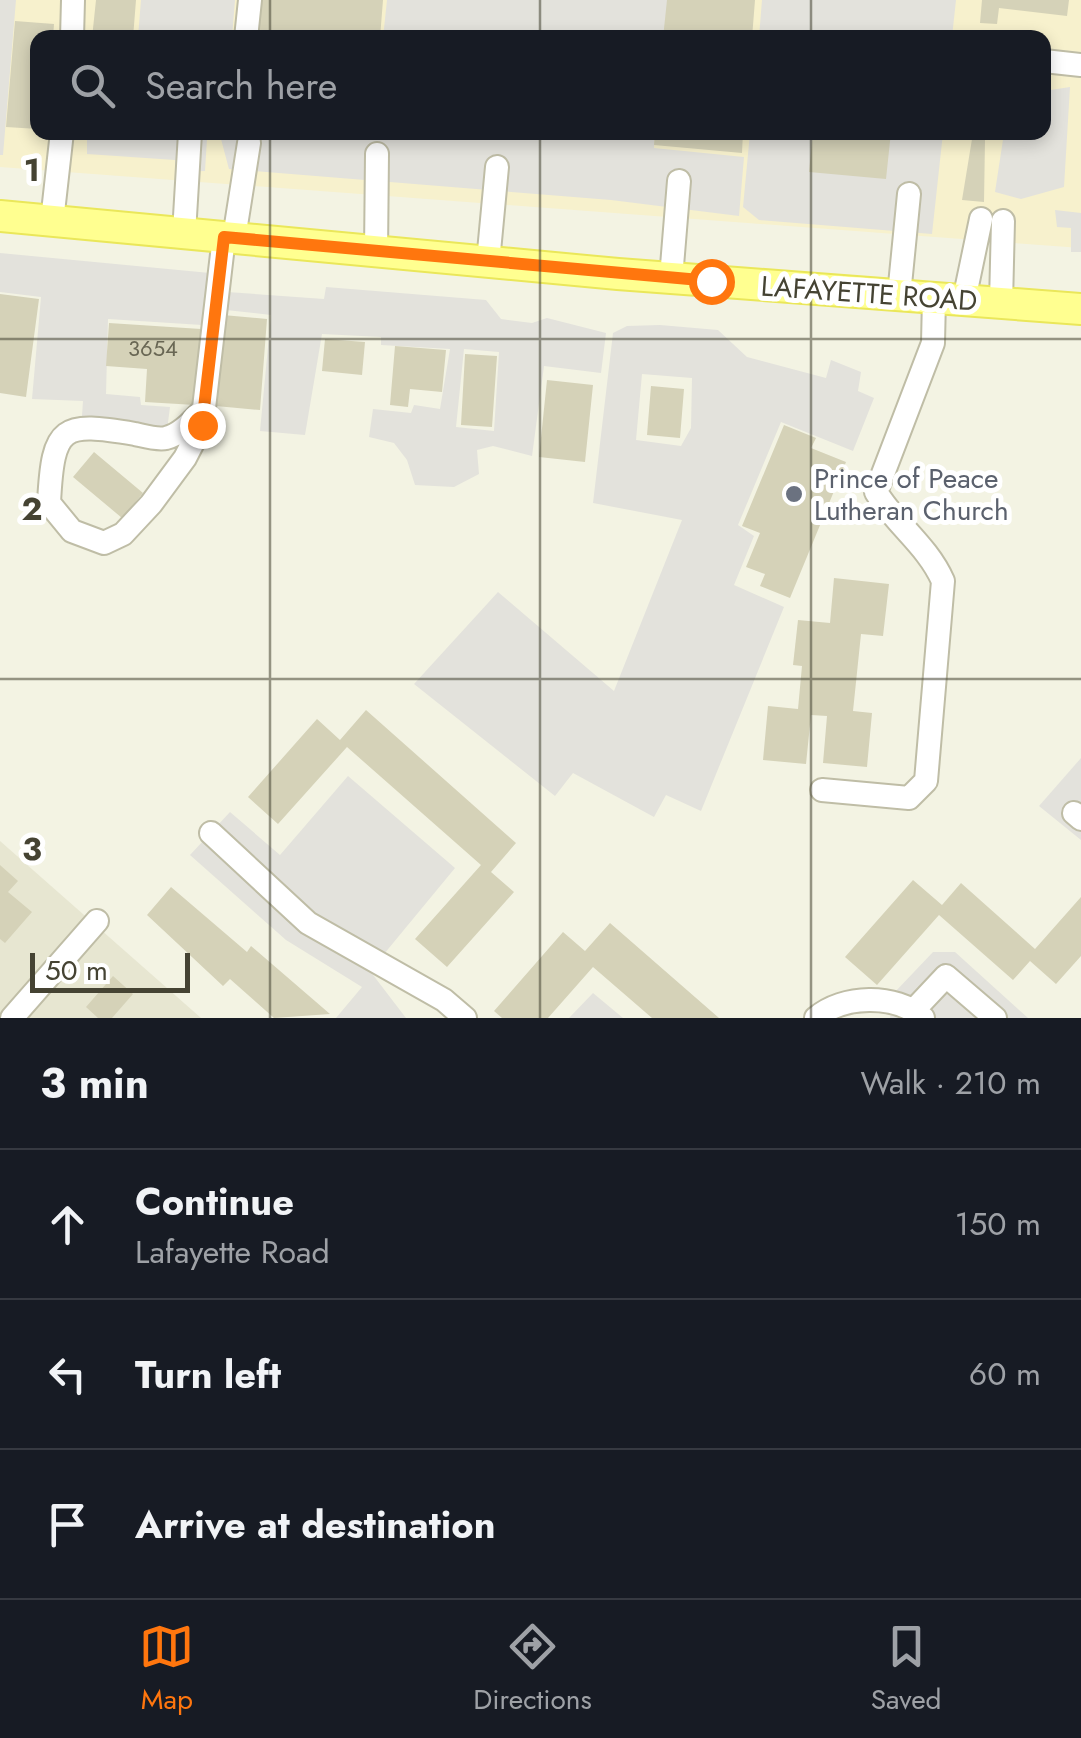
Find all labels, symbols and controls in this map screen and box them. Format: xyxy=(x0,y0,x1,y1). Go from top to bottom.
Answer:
search box xyxy=(30,30,1051,140)
icon: search xyxy=(65,58,120,113)
text: Search here xyxy=(145,58,337,113)
text: 1 xyxy=(24,147,40,193)
route start xyxy=(689,259,735,305)
street label: LAFAYETTE ROAD xyxy=(759,265,979,322)
house number: 3654 xyxy=(128,332,178,364)
route end xyxy=(180,403,226,449)
place label: Prince of Peace Lutheran Church xyxy=(814,458,1009,531)
marker: Prince of Peace Lutheran Church xyxy=(783,483,805,505)
text: 2 xyxy=(22,486,43,532)
text: 3 xyxy=(22,826,42,872)
scale bar xyxy=(30,948,190,993)
text: 50 m xyxy=(45,950,108,991)
text: 3 min xyxy=(40,1053,149,1114)
text: Walk · 210 m xyxy=(861,1060,1041,1106)
text: Continue xyxy=(135,1174,294,1229)
icon: ahead xyxy=(40,1197,95,1252)
text: 150 m xyxy=(955,1201,1041,1247)
text: Lafayette Road xyxy=(135,1229,330,1275)
icon: left xyxy=(40,1347,95,1402)
text: Turn left xyxy=(135,1347,281,1402)
text: 60 m xyxy=(969,1351,1041,1397)
icon: arrive xyxy=(40,1497,95,1552)
text: Arrive at destination xyxy=(135,1497,496,1552)
tab: Map xyxy=(139,1619,194,1720)
tab: Directions xyxy=(473,1619,592,1720)
tab: Saved xyxy=(871,1619,942,1720)

